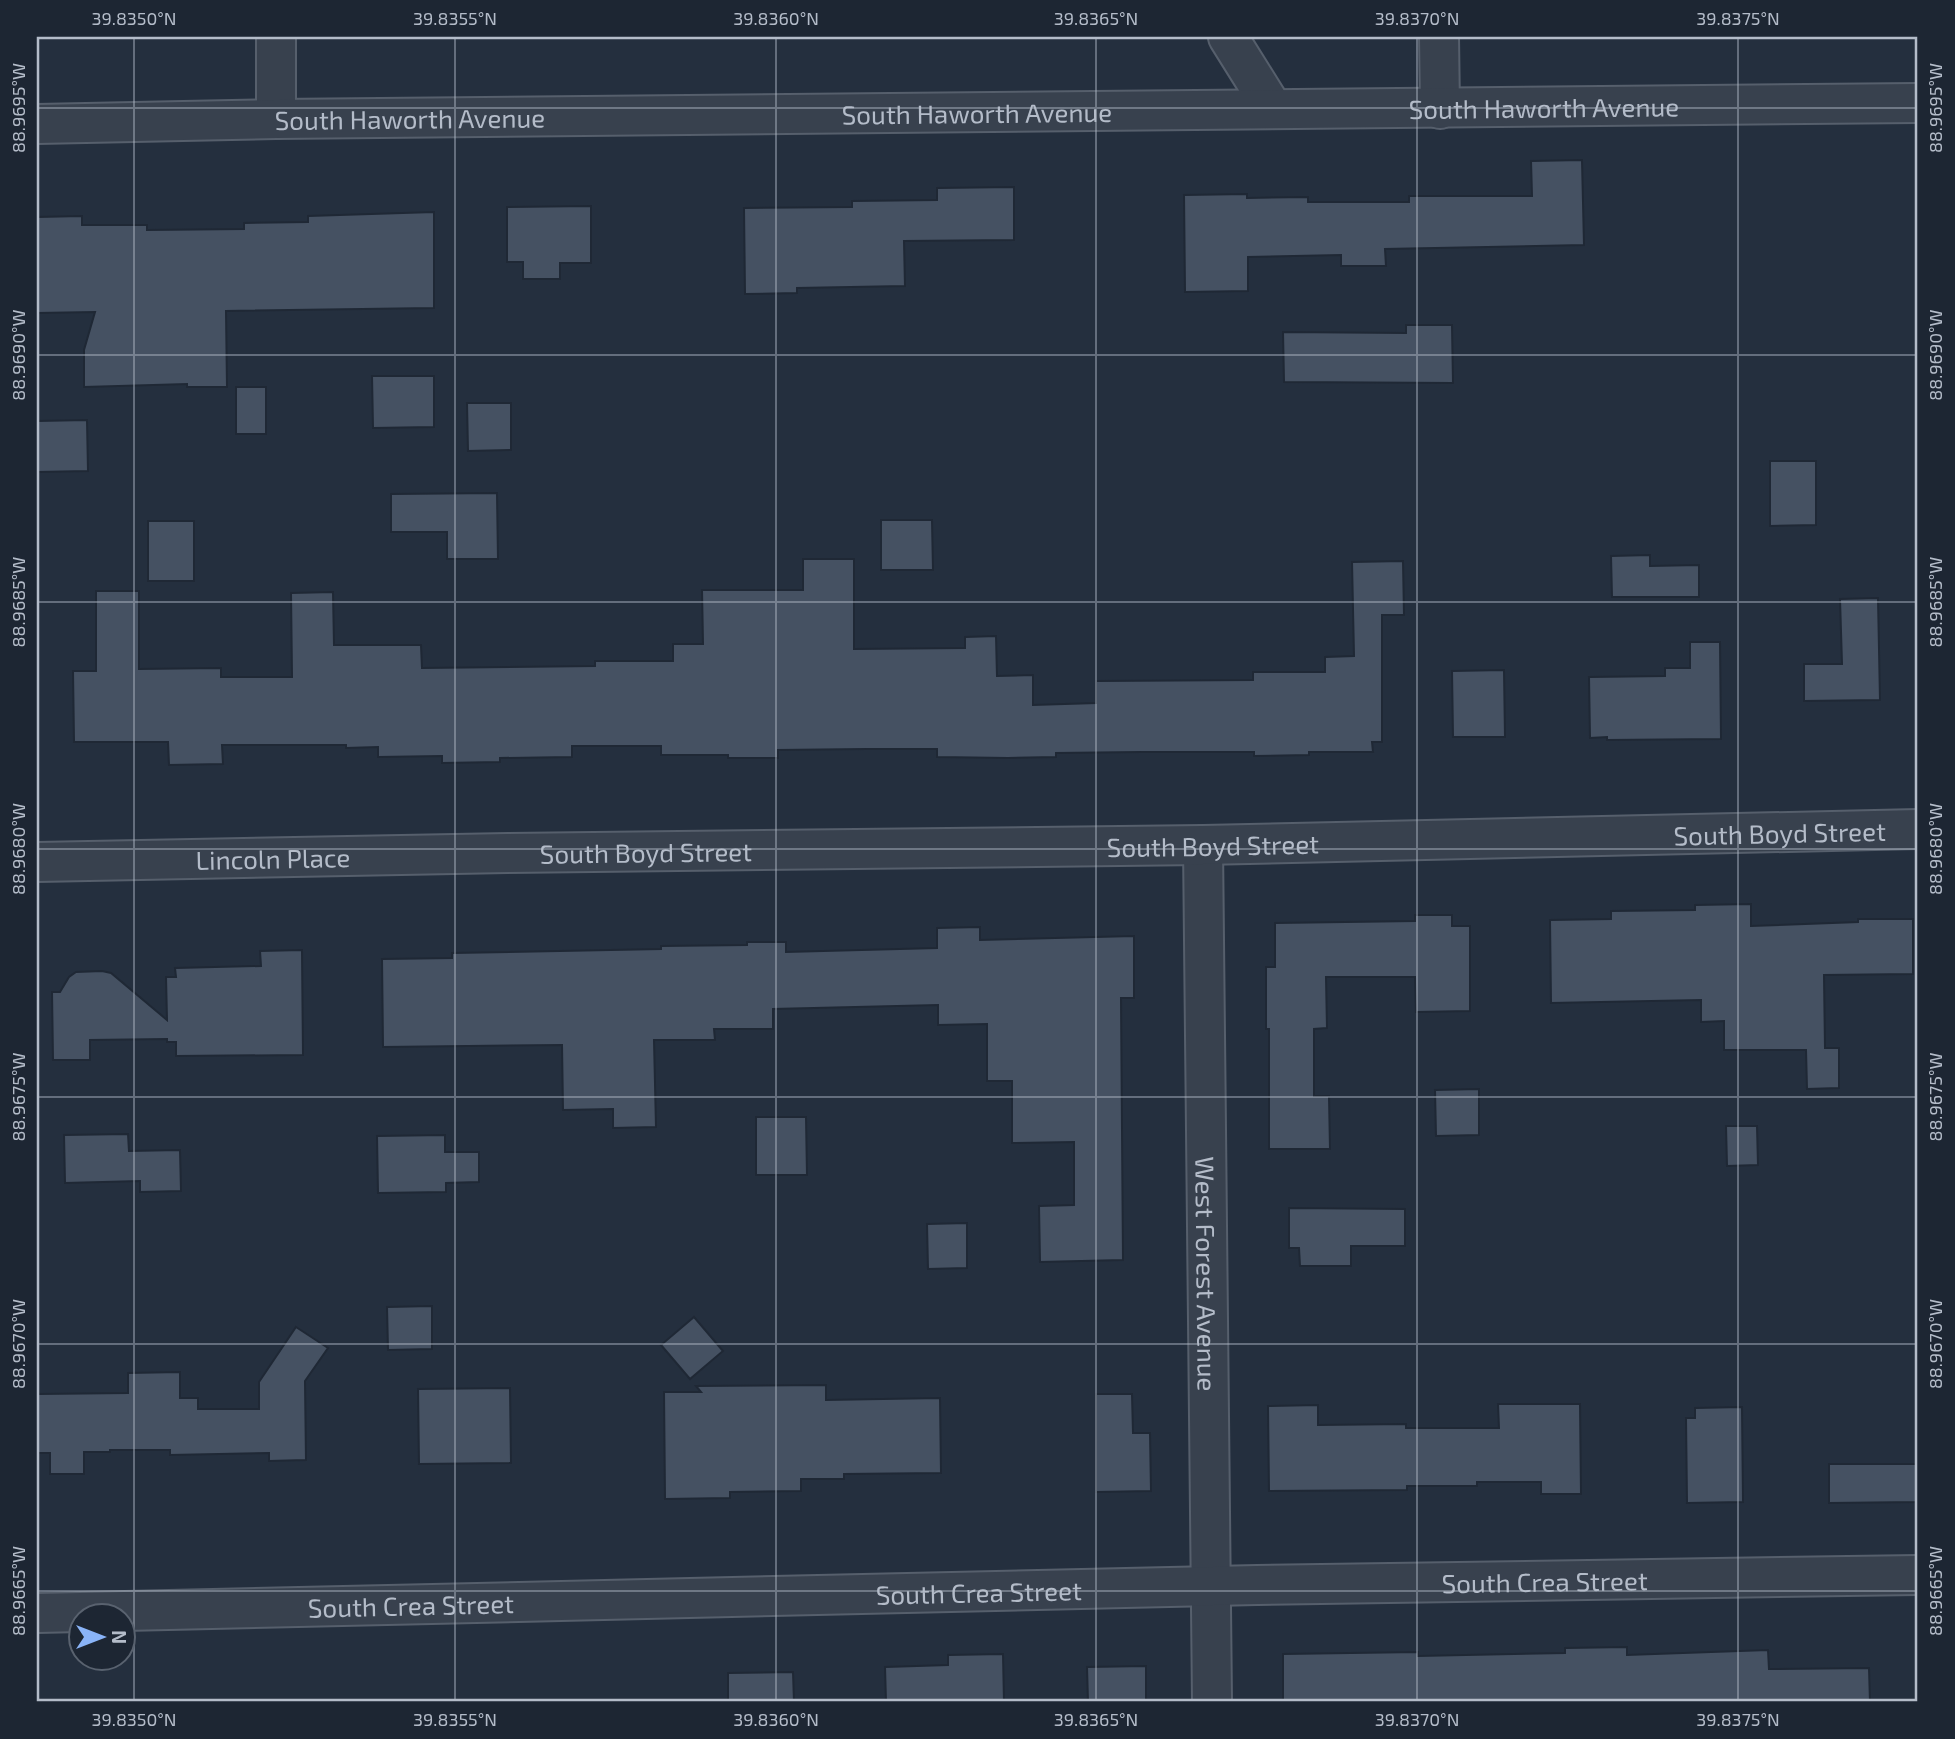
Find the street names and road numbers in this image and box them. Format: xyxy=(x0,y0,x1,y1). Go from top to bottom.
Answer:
street label: South Haworth Avenue xyxy=(1408,90,1679,123)
street label: South Haworth Avenue xyxy=(841,95,1112,129)
street label: South Haworth Avenue xyxy=(274,101,545,135)
street label: South Boyd Street xyxy=(1673,814,1886,850)
street label: South Boyd Street xyxy=(1106,827,1319,862)
street label: South Boyd Street xyxy=(540,835,752,868)
street label: Lincoln Place xyxy=(195,841,351,874)
street label: West Forest Avenue xyxy=(1191,1156,1224,1392)
street label: South Crea Street xyxy=(1441,1564,1648,1598)
street label: South Crea Street xyxy=(875,1574,1082,1609)
street label: South Crea Street xyxy=(307,1587,514,1622)

